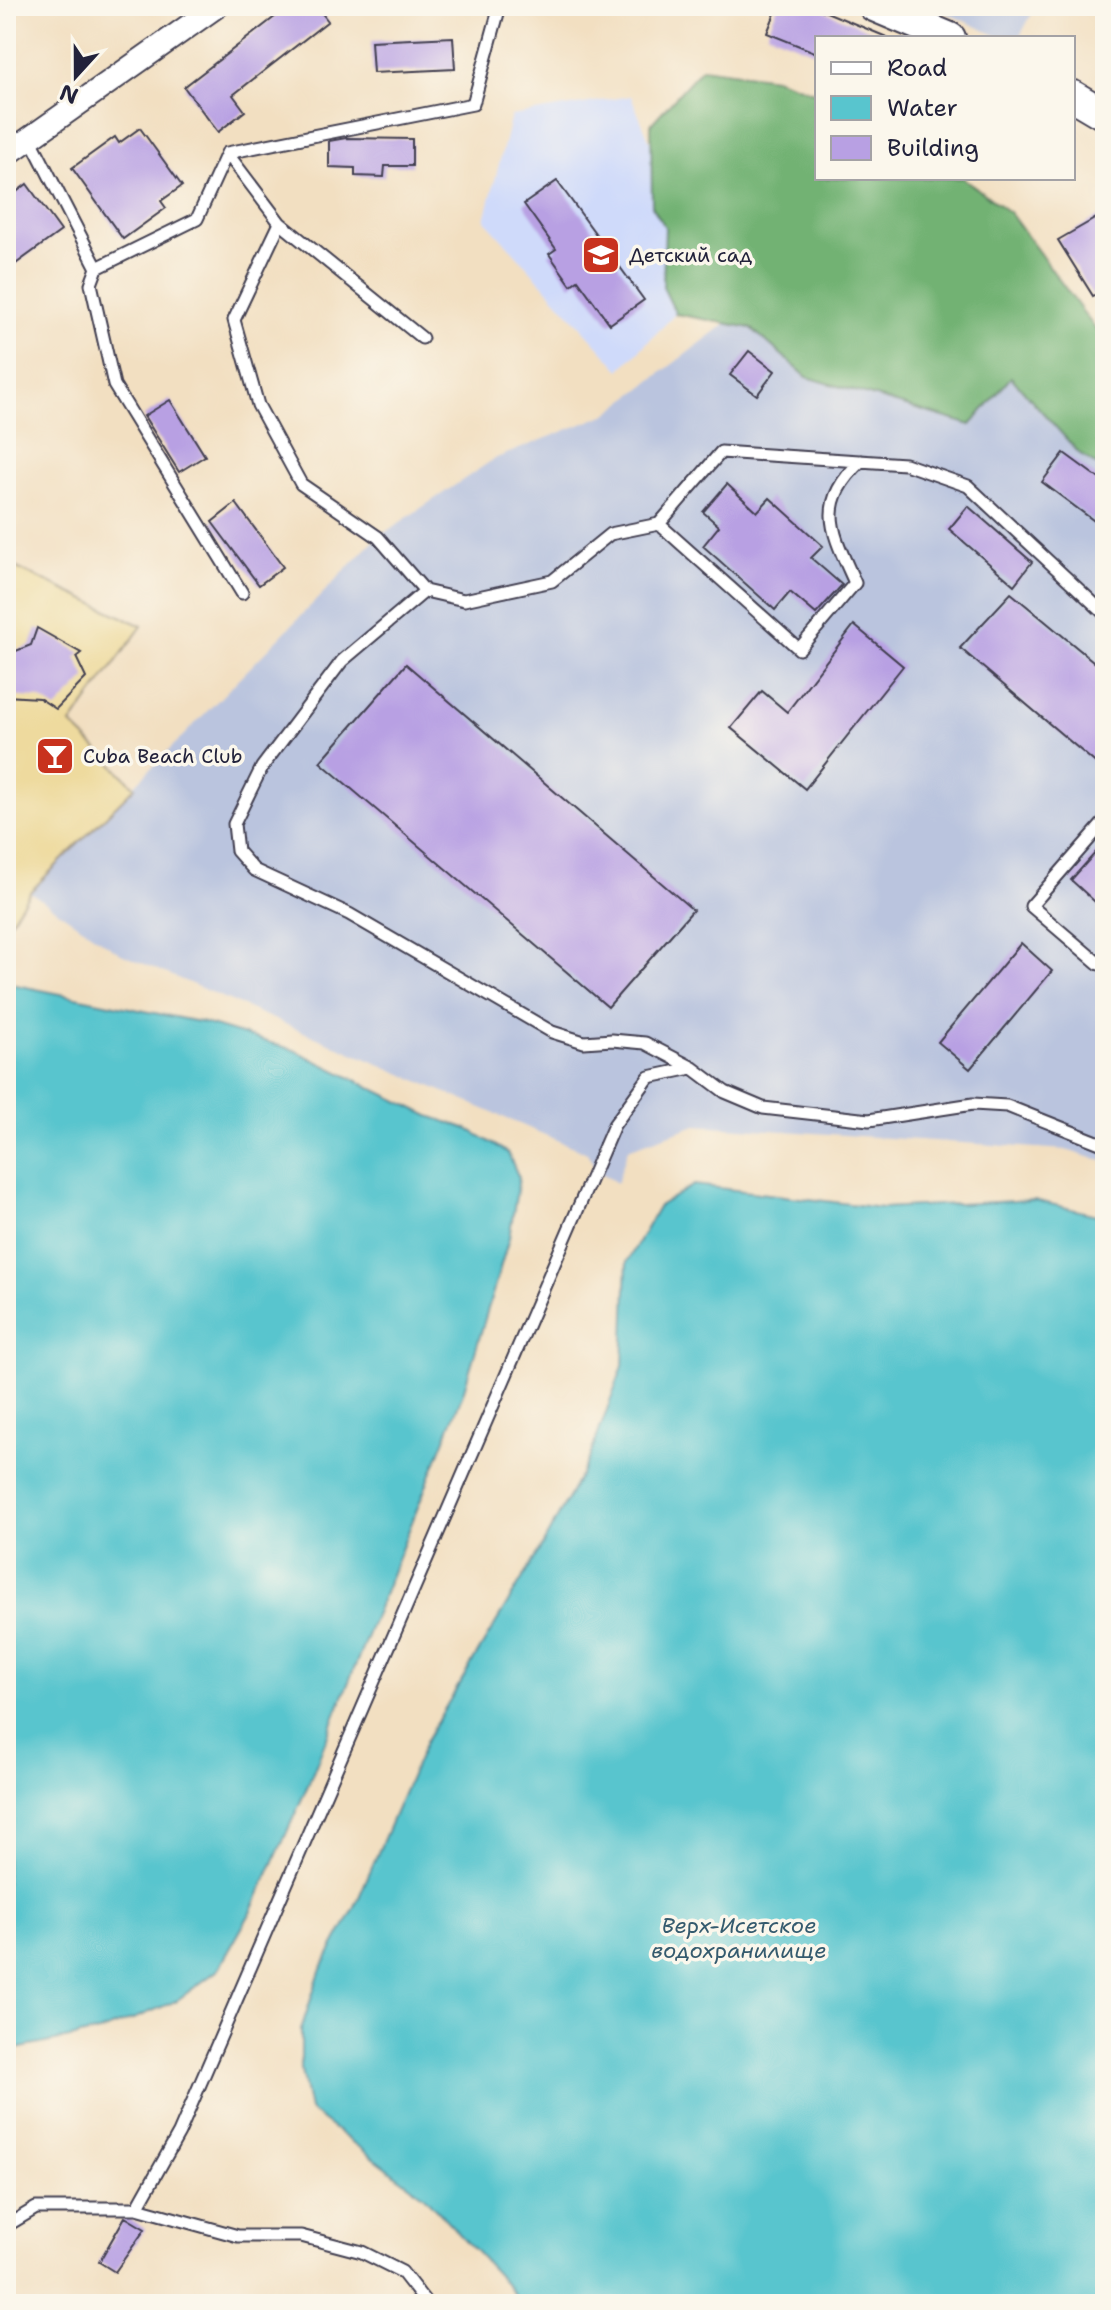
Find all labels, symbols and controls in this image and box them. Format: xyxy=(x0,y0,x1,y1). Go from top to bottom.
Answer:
north arrow xyxy=(36,36,116,116)
legend xyxy=(815,36,1075,180)
text: Road xyxy=(887,52,947,84)
text: N xyxy=(56,78,82,111)
text: Water xyxy=(887,92,958,124)
text: Building xyxy=(887,132,979,164)
school or university icon: Детский сад xyxy=(580,234,622,276)
place label: Детский сад xyxy=(629,242,753,268)
bar icon: Cuba Beach Club xyxy=(34,735,76,777)
place label: Cuba Beach Club xyxy=(83,743,242,769)
water label: Верх-Исетское водохранилище xyxy=(651,1911,827,1965)

